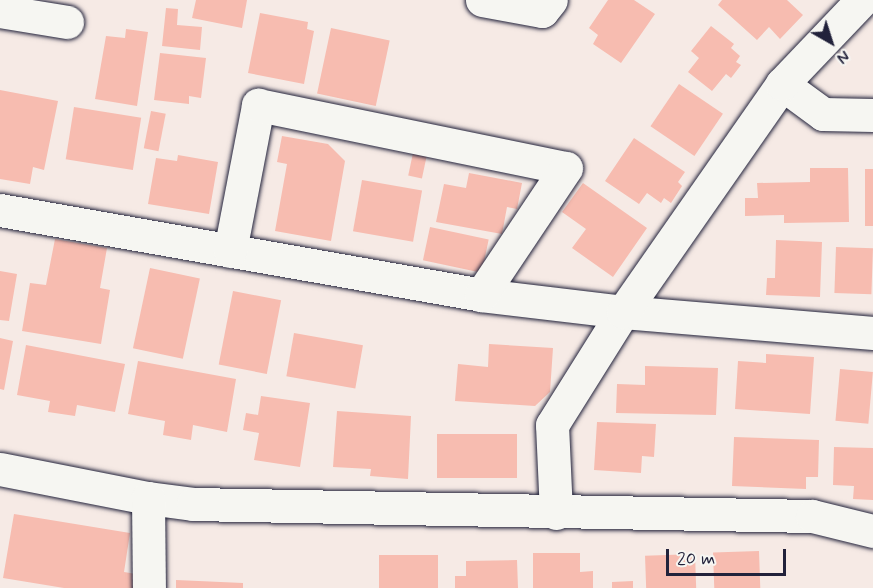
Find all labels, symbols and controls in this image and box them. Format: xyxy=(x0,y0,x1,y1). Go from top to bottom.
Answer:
north arrow xyxy=(801,12,861,72)
text: N xyxy=(832,45,853,68)
scale bar xyxy=(669,537,789,575)
text: 20 m xyxy=(677,547,715,571)

